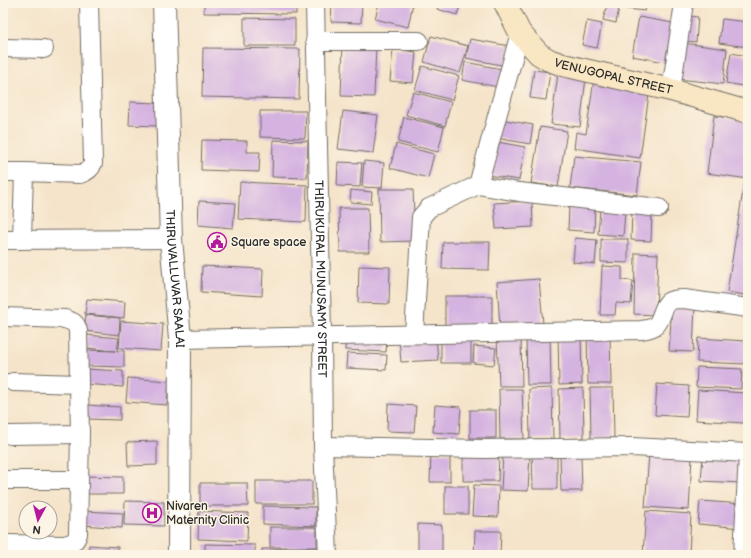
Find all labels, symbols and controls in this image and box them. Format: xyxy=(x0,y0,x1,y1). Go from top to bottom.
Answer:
street label: VENUGOPAL STREET xyxy=(552,55,675,98)
street label: THIRUKURAL MUNUSAMY STREET xyxy=(311,180,329,379)
street label: THIRUVALLUVAR SAALAI xyxy=(162,209,187,348)
public building icon: Square space xyxy=(206,231,228,253)
place label: Square space xyxy=(231,235,306,250)
place label: Nivaren Maternity Clinic xyxy=(166,499,249,528)
north arrow xyxy=(18,500,58,540)
hospital icon: Nivaren Maternity Clinic xyxy=(141,502,163,524)
text: N xyxy=(32,522,42,536)

